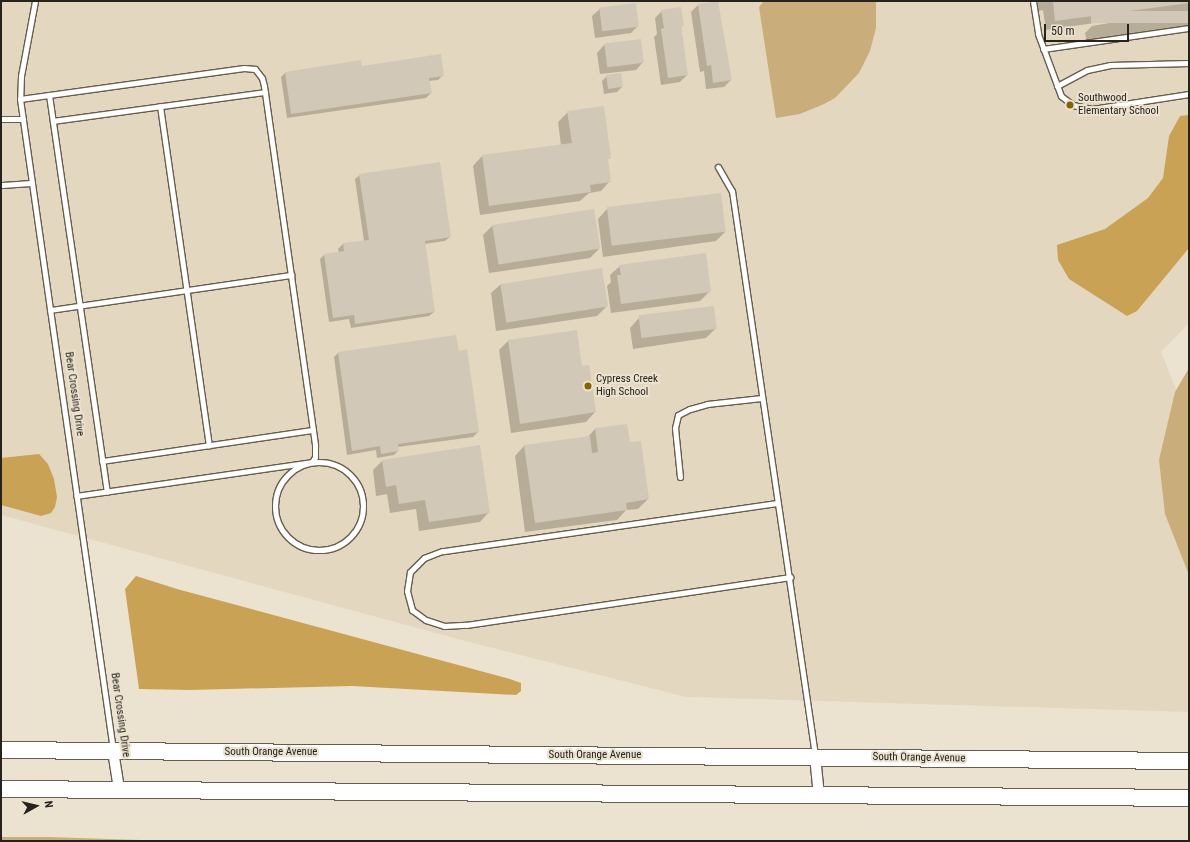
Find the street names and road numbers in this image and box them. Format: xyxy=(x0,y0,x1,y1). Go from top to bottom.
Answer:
street label: Bear Crossing Drive xyxy=(62,351,86,437)
street label: Bear Crossing Drive xyxy=(108,672,132,758)
street label: South Orange Avenue xyxy=(225,745,317,759)
street label: South Orange Avenue xyxy=(549,748,641,762)
street label: South Orange Avenue xyxy=(873,751,965,765)

